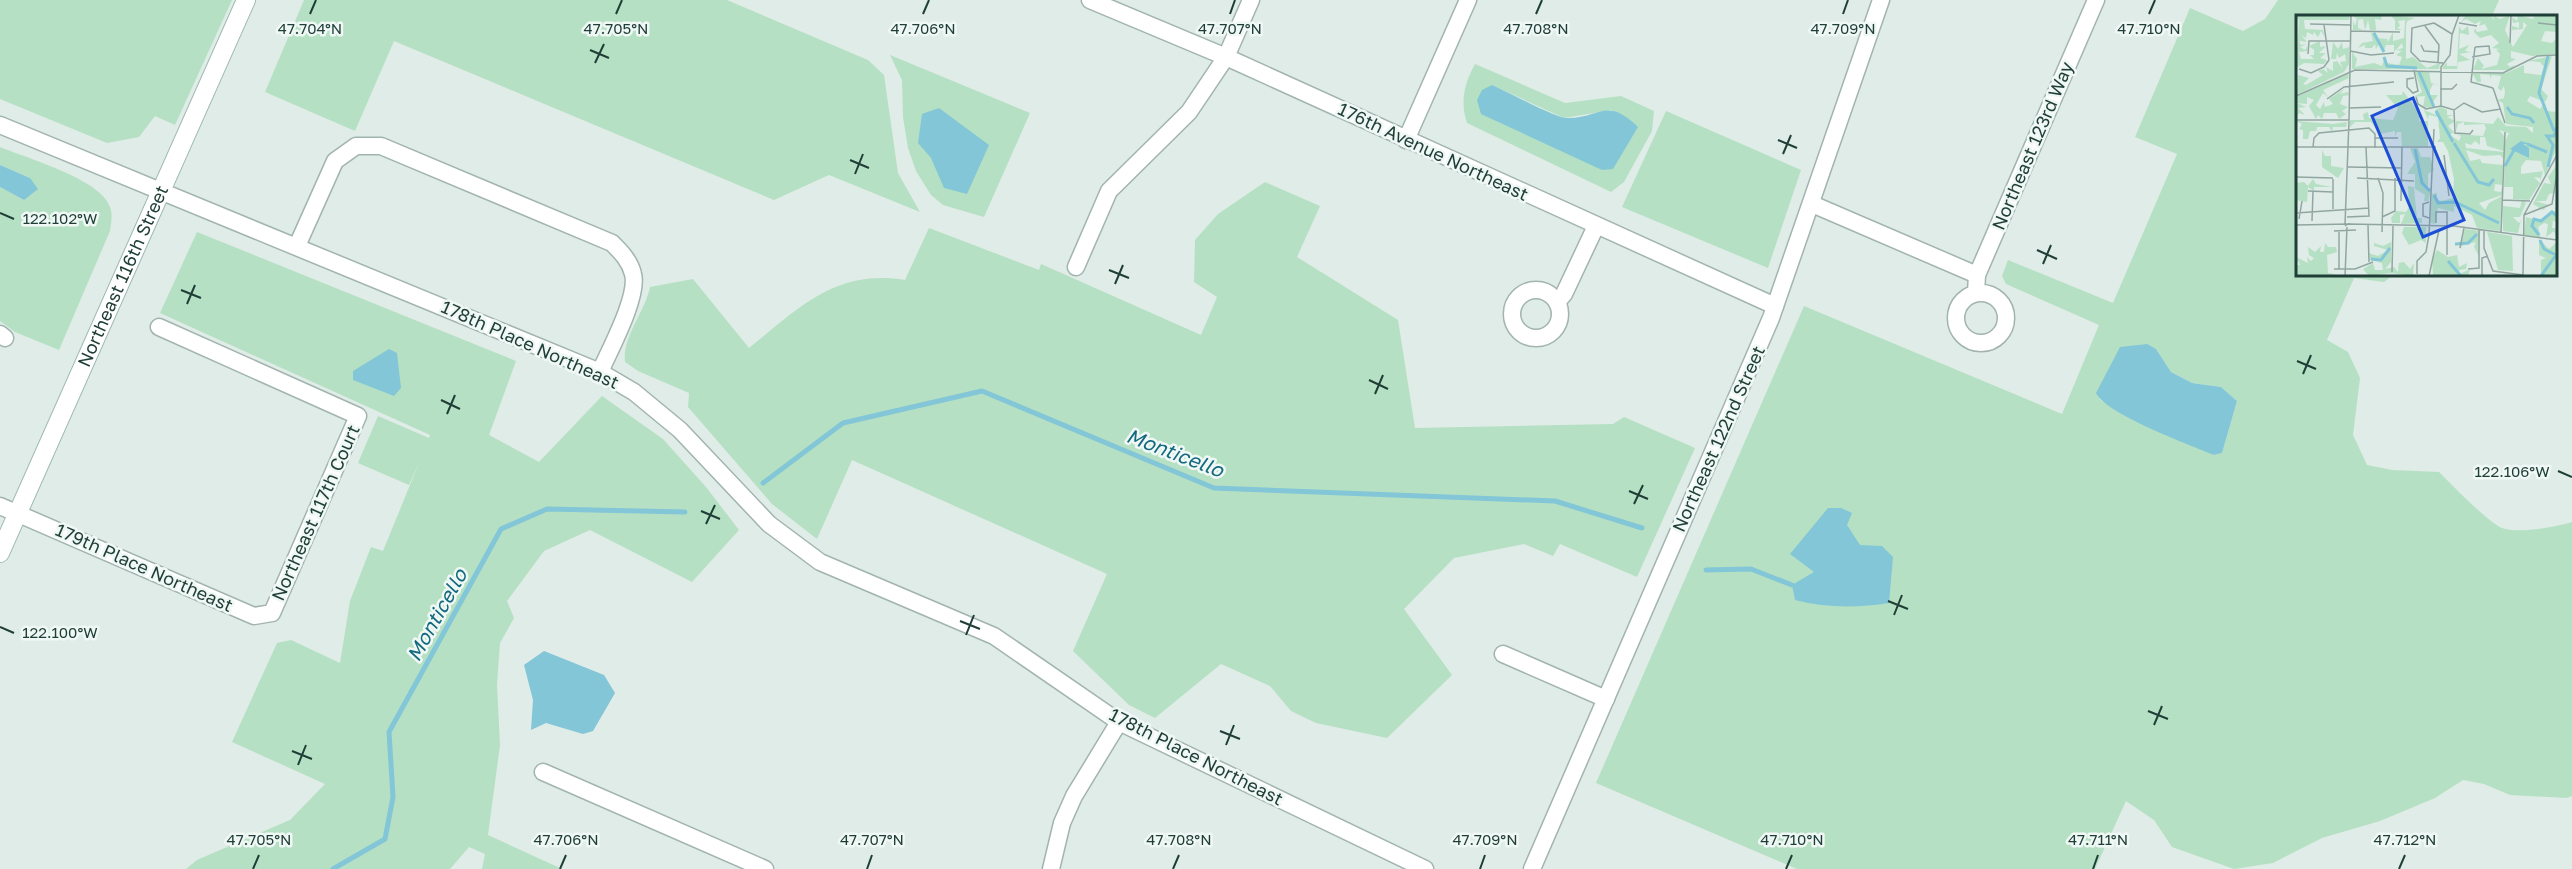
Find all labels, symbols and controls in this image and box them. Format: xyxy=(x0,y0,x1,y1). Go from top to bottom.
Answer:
inset map xyxy=(2296,15,2557,276)
text: 47.704°N xyxy=(278,19,342,37)
text: 47.705°N xyxy=(584,19,648,37)
text: 47.706°N xyxy=(890,19,956,37)
text: 47.707°N xyxy=(1198,19,1262,37)
text: 47.708°N xyxy=(1503,19,1569,37)
text: 47.709°N xyxy=(1810,19,1876,37)
text: 47.710°N xyxy=(2117,19,2181,37)
street label: Northeast 123rd Way xyxy=(1987,58,2077,233)
street label: 176th Avenue Northeast xyxy=(1335,97,1532,205)
street label: Northeast 116th Street xyxy=(72,182,172,370)
text: 122.102°W xyxy=(23,209,97,227)
street label: 178th Place Northeast xyxy=(438,295,623,393)
street label: Northeast 122nd Street xyxy=(1667,342,1769,535)
street label: Northeast 117th Court xyxy=(266,421,364,604)
water label: Monticello xyxy=(1124,423,1228,482)
text: 122.106°W xyxy=(2474,462,2550,480)
street label: 179th Place Northeast xyxy=(52,518,237,616)
water label: Monticello xyxy=(401,563,472,665)
text: 122.100°W xyxy=(22,623,98,641)
street label: 178th Place Northeast xyxy=(1106,703,1287,809)
text: 47.705°N xyxy=(227,830,291,848)
text: 47.706°N xyxy=(533,830,599,848)
text: 47.707°N xyxy=(840,830,904,848)
text: 47.708°N xyxy=(1146,830,1212,848)
text: 47.709°N xyxy=(1452,830,1518,848)
text: 47.710°N xyxy=(1760,830,1824,848)
text: 47.711°N xyxy=(2068,830,2128,848)
text: 47.712°N xyxy=(2374,830,2436,848)

